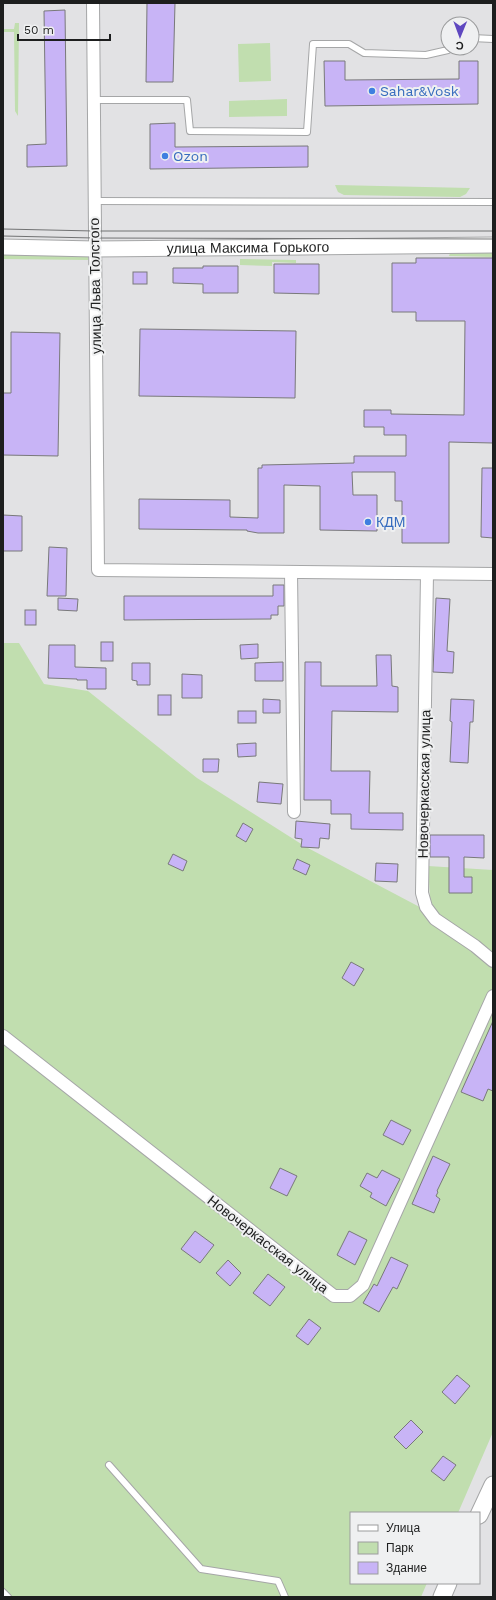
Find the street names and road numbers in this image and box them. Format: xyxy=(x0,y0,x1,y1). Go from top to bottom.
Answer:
street label: улица Льва Толстого xyxy=(86,218,104,354)
street label: улица Максима Горького xyxy=(167,239,330,256)
street label: Новочеркасская улица xyxy=(415,709,433,859)
street label: Новочеркасская улица xyxy=(204,1192,332,1296)

